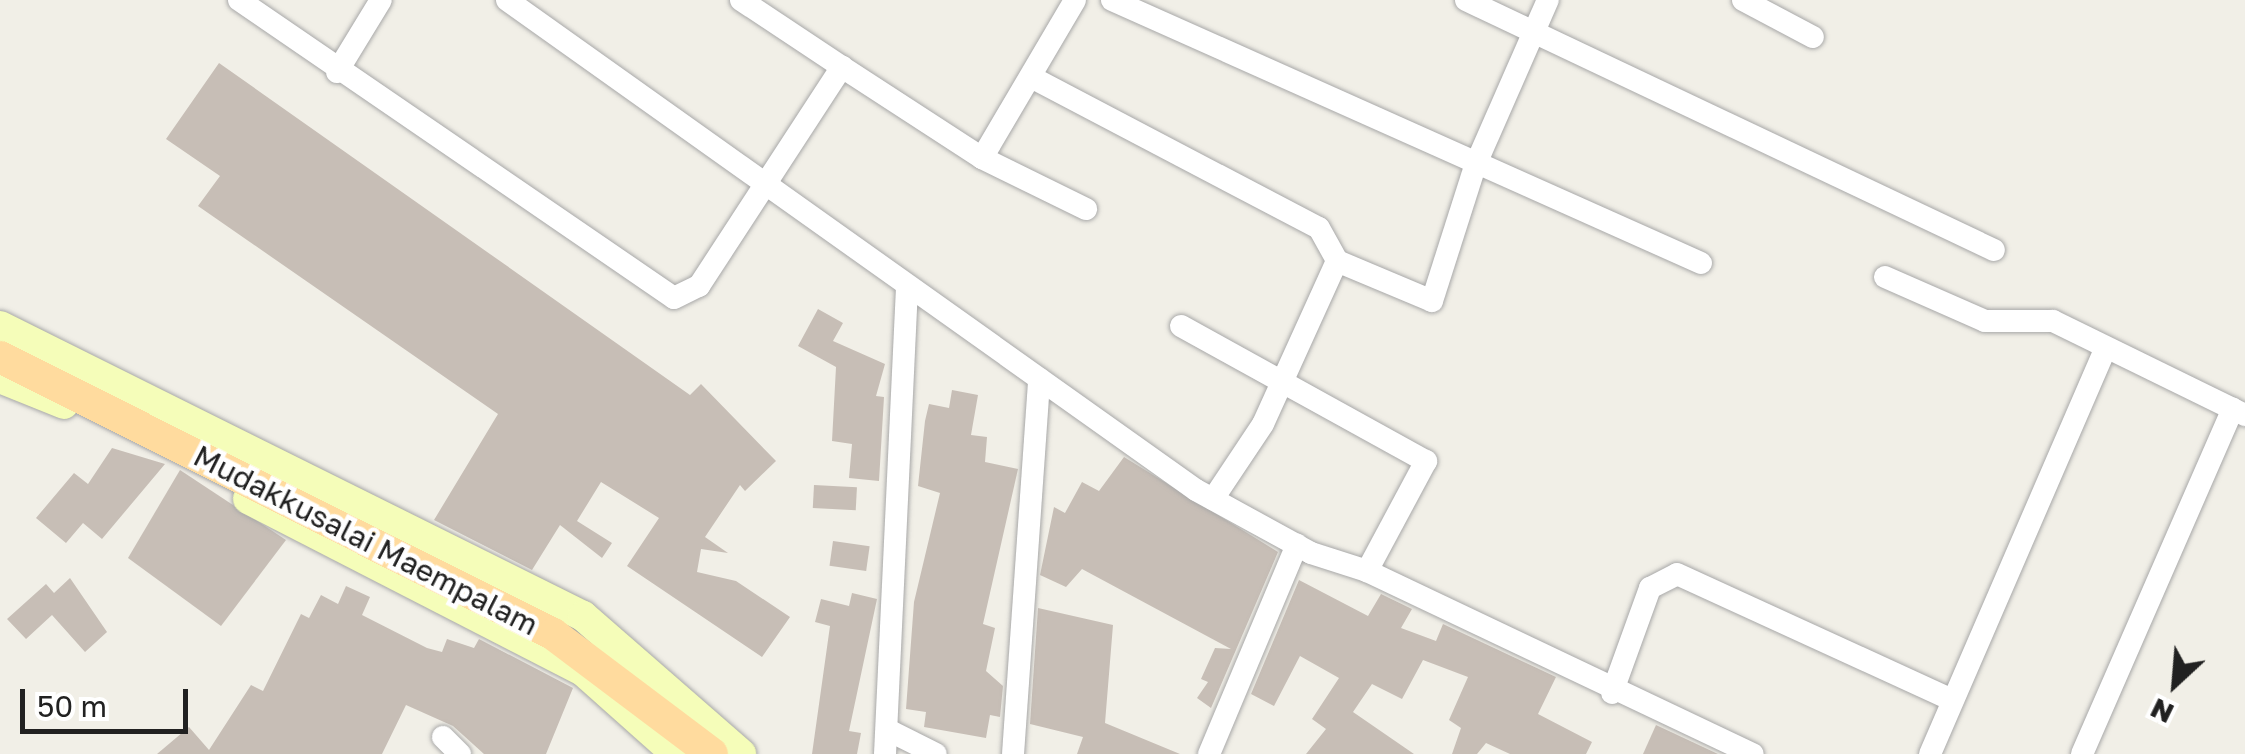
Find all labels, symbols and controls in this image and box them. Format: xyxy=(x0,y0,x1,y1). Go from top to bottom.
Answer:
street label: Mudakkusalai Maempalam xyxy=(188,437,544,643)
north arrow xyxy=(2125,634,2225,734)
scale bar xyxy=(25,669,192,731)
text: 50 m xyxy=(37,688,107,724)
text: N xyxy=(2145,692,2178,731)

